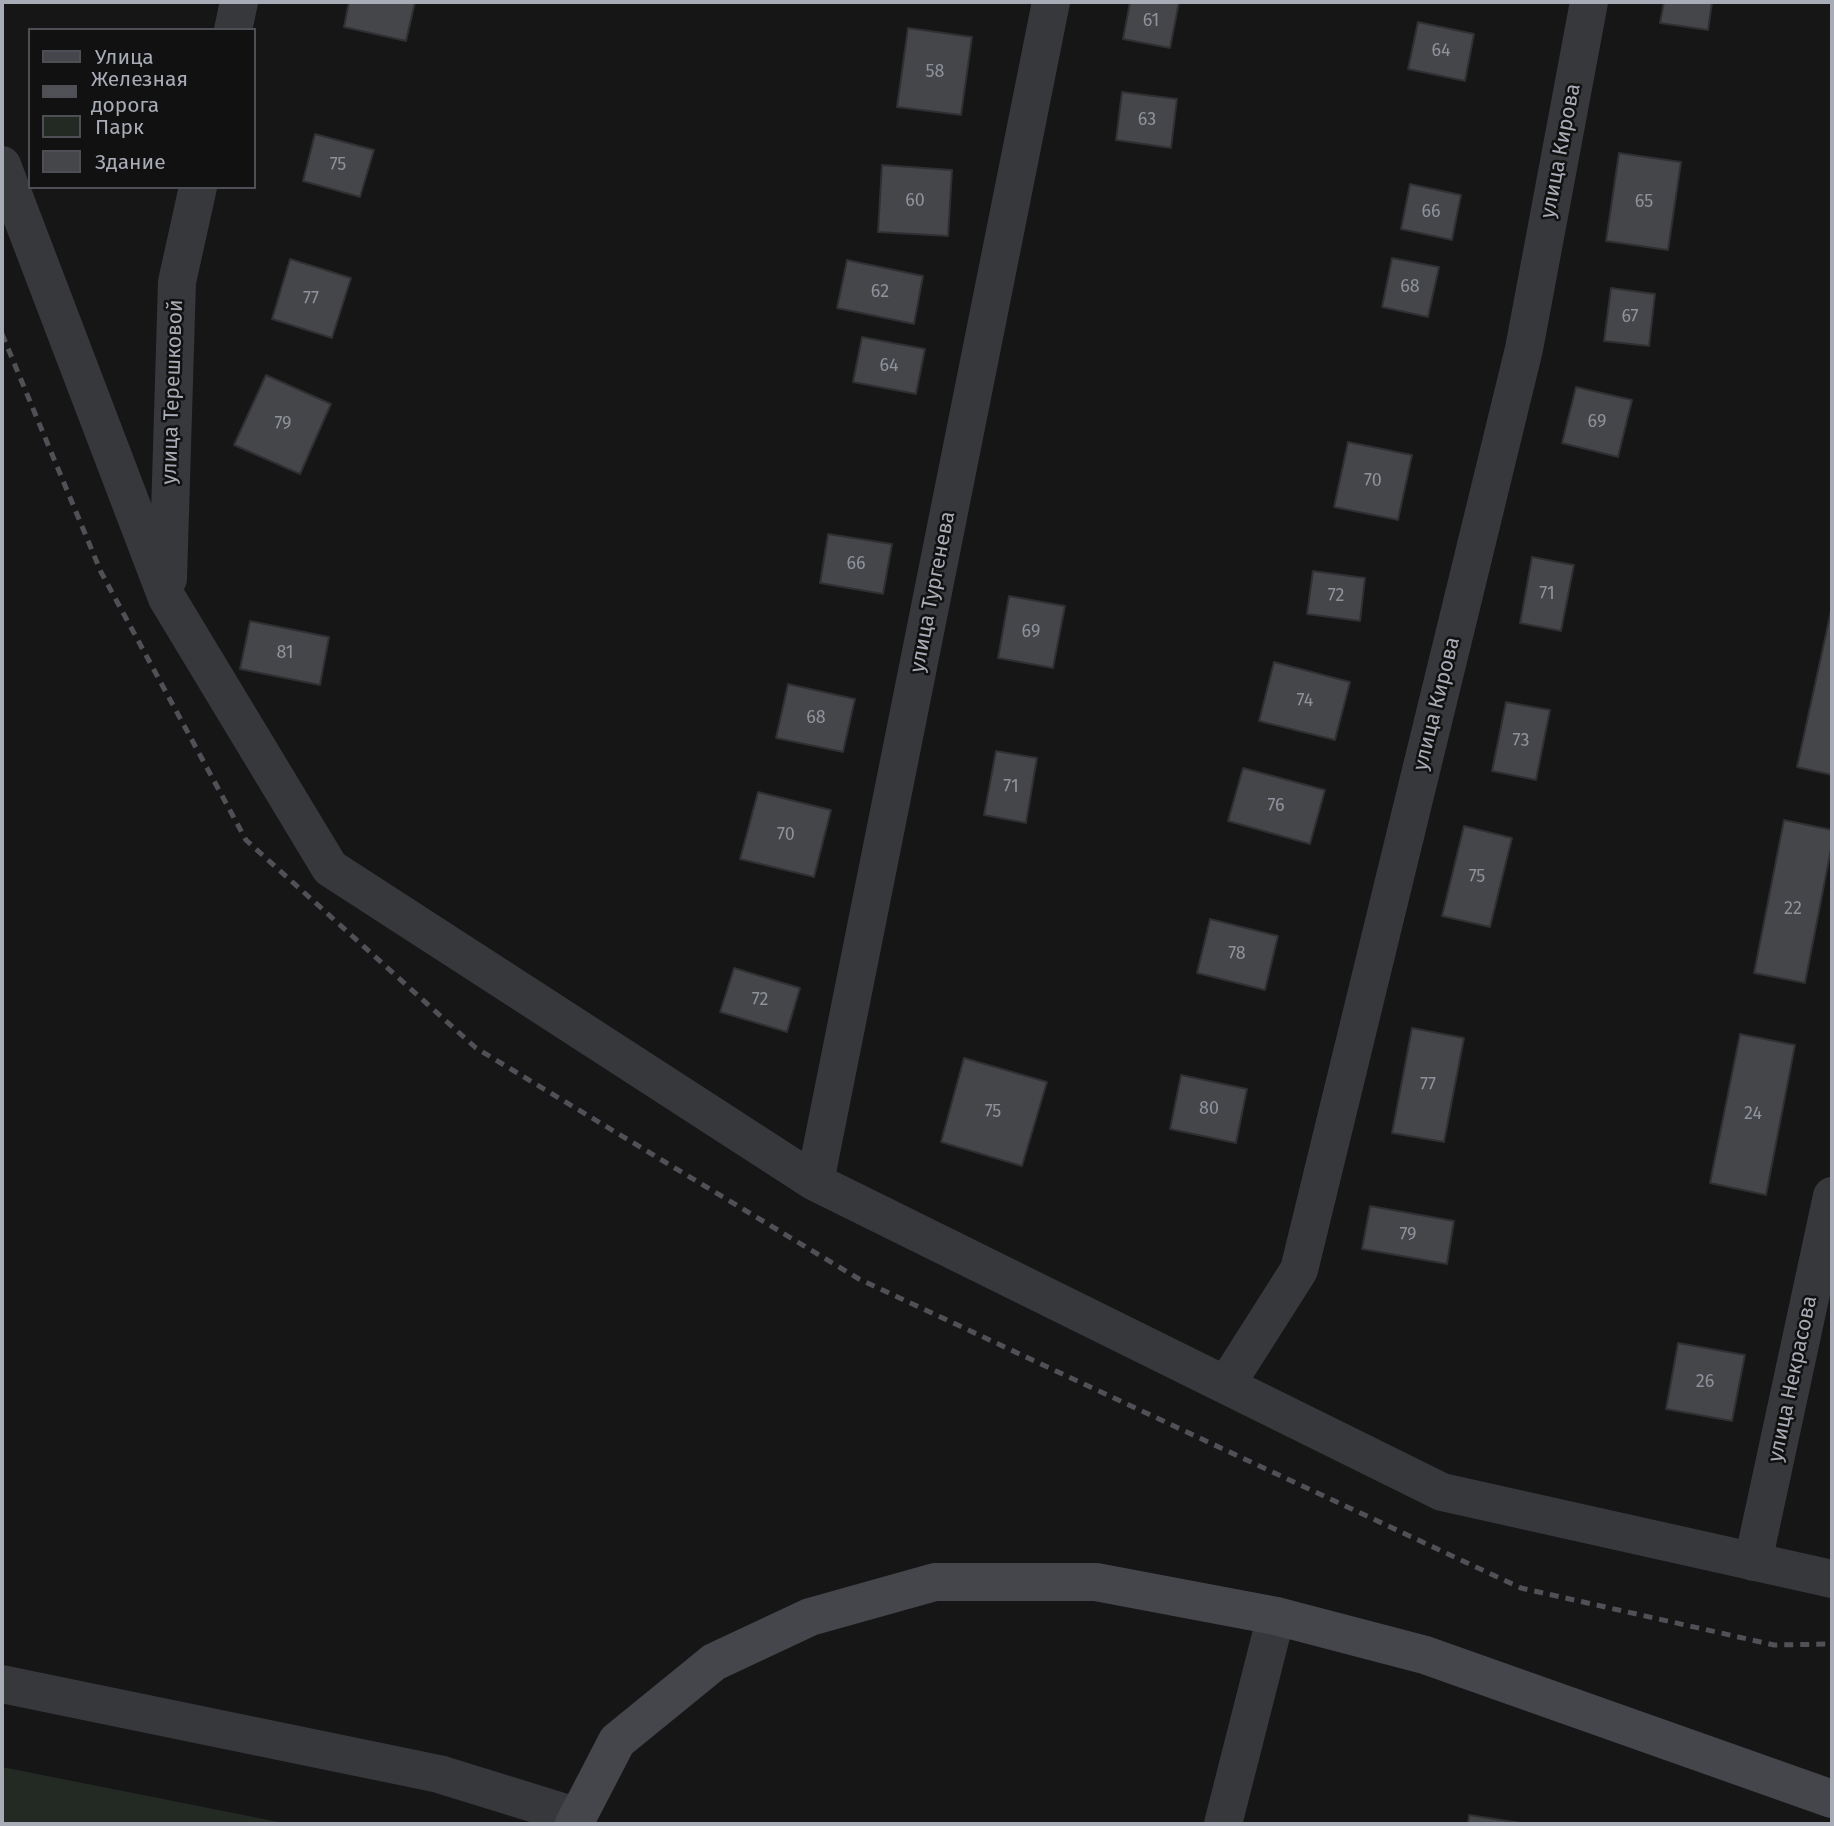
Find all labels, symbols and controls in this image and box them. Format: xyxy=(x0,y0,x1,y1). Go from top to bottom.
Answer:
house number: 61 xyxy=(1143,10,1159,32)
legend xyxy=(28,28,256,189)
house number: 64 xyxy=(1431,40,1451,62)
text: Улица xyxy=(95,44,154,70)
house number: 58 xyxy=(926,61,944,83)
text: Железная дорога xyxy=(91,66,188,118)
street label: улица Кирова xyxy=(1536,81,1586,221)
house number: 63 xyxy=(1138,109,1156,131)
text: Парк xyxy=(95,114,144,140)
text: Здание xyxy=(95,149,166,175)
house number: 75 xyxy=(330,154,346,176)
house number: 60 xyxy=(905,190,925,212)
house number: 65 xyxy=(1635,191,1653,213)
house number: 66 xyxy=(1421,201,1441,223)
house number: 68 xyxy=(1400,276,1420,298)
house number: 62 xyxy=(871,281,889,303)
house number: 77 xyxy=(303,288,319,310)
street label: улица Терешковой xyxy=(157,299,189,485)
house number: 67 xyxy=(1621,306,1639,328)
house number: 64 xyxy=(879,355,899,377)
house number: 69 xyxy=(1588,411,1606,433)
house number: 79 xyxy=(274,413,292,435)
house number: 70 xyxy=(1364,470,1382,492)
street label: улица Тургенева xyxy=(905,509,961,675)
house number: 66 xyxy=(846,553,866,575)
house number: 71 xyxy=(1539,583,1555,605)
house number: 72 xyxy=(1328,585,1344,607)
house number: 69 xyxy=(1022,621,1040,643)
street label: улица Кирова xyxy=(1408,635,1466,773)
house number: 81 xyxy=(276,642,294,664)
house number: 74 xyxy=(1297,690,1313,712)
house number: 68 xyxy=(806,707,826,729)
house number: 73 xyxy=(1513,730,1529,752)
house number: 71 xyxy=(1003,776,1019,798)
house number: 76 xyxy=(1267,795,1285,817)
house number: 70 xyxy=(777,824,795,846)
house number: 75 xyxy=(1469,866,1485,888)
house number: 22 xyxy=(1784,898,1802,920)
house number: 78 xyxy=(1228,943,1246,965)
house number: 72 xyxy=(752,989,768,1011)
house number: 77 xyxy=(1420,1074,1436,1096)
house number: 80 xyxy=(1199,1098,1219,1120)
house number: 75 xyxy=(985,1101,1001,1123)
house number: 24 xyxy=(1744,1103,1762,1125)
house number: 79 xyxy=(1399,1224,1417,1246)
street label: улица Некрасова xyxy=(1763,1294,1823,1464)
house number: 26 xyxy=(1696,1371,1714,1393)

